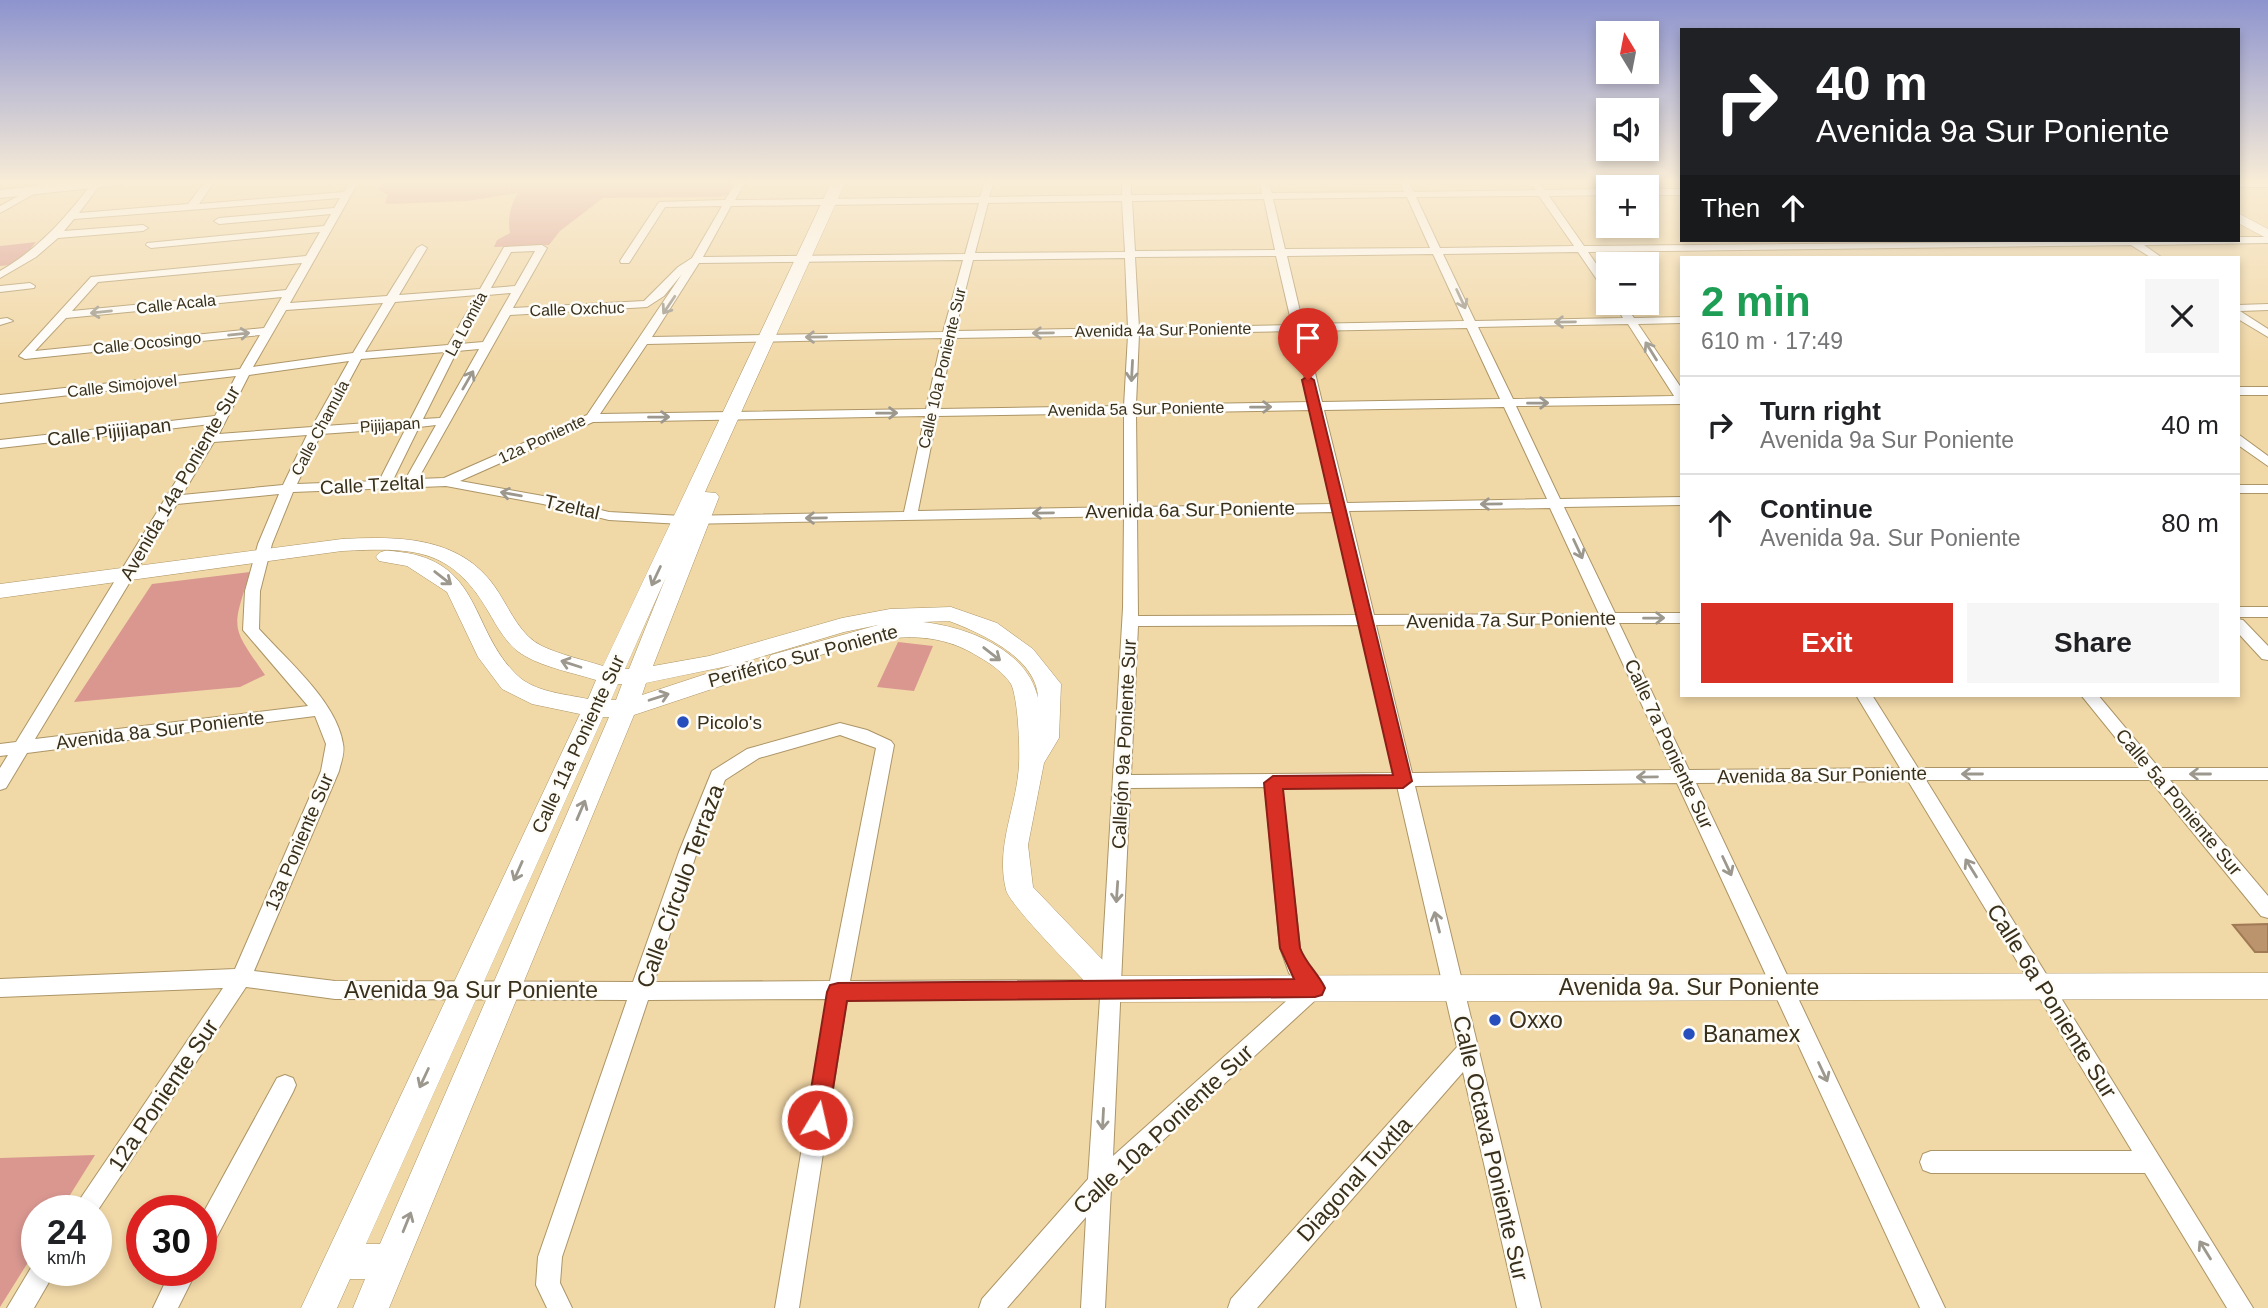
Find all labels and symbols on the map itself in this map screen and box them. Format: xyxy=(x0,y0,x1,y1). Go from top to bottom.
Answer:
north arrow xyxy=(1596,21,1659,84)
street label: Calle 10a Poniente Sur xyxy=(915,285,969,450)
one-way arrow xyxy=(1455,288,1468,309)
street label: La Lomita xyxy=(442,289,490,359)
street label: Calle Acala xyxy=(135,291,217,317)
one-way arrow xyxy=(662,295,676,314)
street label: Calle Oxchuc xyxy=(529,299,625,319)
one-way arrow xyxy=(90,306,113,319)
pin xyxy=(1278,308,1338,380)
one-way arrow xyxy=(1553,315,1576,329)
street label: Avenida 4a Sur Poniente xyxy=(1074,320,1252,340)
one-way arrow xyxy=(1032,326,1055,339)
one-way arrow xyxy=(227,327,250,340)
street label: Calle Ocosingo xyxy=(92,329,202,357)
one-way arrow xyxy=(804,330,827,344)
one-way arrow xyxy=(1643,341,1657,361)
one-way arrow xyxy=(1126,359,1139,382)
one-way arrow xyxy=(462,370,475,391)
street label: Calle Simojovel xyxy=(66,372,178,400)
street label: Calle Chamula xyxy=(288,378,352,478)
street label: Avenida 14a Poniente Sur xyxy=(116,382,245,584)
one-way arrow xyxy=(1526,396,1549,409)
street label: Avenida 5a Sur Poniente xyxy=(1047,399,1225,419)
one-way arrow xyxy=(1250,400,1273,414)
one-way arrow xyxy=(875,406,898,420)
one-way arrow xyxy=(648,410,671,424)
street label: 12a Poniente xyxy=(496,411,588,467)
street label: Calle Pijijiapan xyxy=(46,414,172,450)
street label: Pijijapan xyxy=(359,414,421,436)
street label: Calle Tzeltal xyxy=(319,472,425,498)
one-way arrow xyxy=(500,487,523,500)
street label: Tzeltal xyxy=(542,490,602,524)
street label: Avenida 6a Sur Poniente xyxy=(1085,498,1295,522)
one-way arrow xyxy=(1480,498,1503,511)
one-way arrow xyxy=(1032,506,1055,520)
one-way arrow xyxy=(804,511,827,525)
one-way arrow xyxy=(1572,538,1585,559)
one-way arrow xyxy=(649,565,662,586)
one-way arrow xyxy=(434,571,452,586)
street label: Avenida 7a Sur Poniente xyxy=(1406,608,1616,632)
one-way arrow xyxy=(1643,611,1666,625)
street label: Periférico Sur Poniente xyxy=(706,621,900,691)
street label: Callejón 9a Poniente Sur xyxy=(1108,638,1140,850)
one-way arrow xyxy=(983,646,1001,661)
street label: Calle 11a Poniente Sur xyxy=(527,651,629,836)
street label: Calle 7a Poniente Sur xyxy=(1620,656,1718,833)
one-way arrow xyxy=(561,657,583,669)
one-way arrow xyxy=(647,690,669,703)
street label: Avenida 8a Sur Poniente xyxy=(55,707,265,753)
place label: Picolo's xyxy=(697,712,762,733)
marker: Picolo's xyxy=(675,714,691,730)
street label: Calle 5a Poniente Sur xyxy=(2112,724,2247,880)
street label: Avenida 8a Sur Poniente xyxy=(1717,763,1927,787)
one-way arrow xyxy=(1961,767,1984,781)
one-way arrow xyxy=(2189,767,2212,781)
street label: 13a Poniente Sur xyxy=(261,770,338,914)
one-way arrow xyxy=(1636,770,1659,784)
street label: Calle Círculo Terraza xyxy=(631,781,729,991)
one-way arrow xyxy=(575,799,588,821)
one-way arrow xyxy=(1720,855,1734,876)
one-way arrow xyxy=(1963,859,1977,879)
one-way arrow xyxy=(511,860,525,881)
one-way arrow xyxy=(1110,880,1123,903)
street label: Calle 6a Poniente Sur xyxy=(1982,899,2122,1103)
one-way arrow xyxy=(1430,911,1443,933)
street label: Avenida 9a. Sur Poniente xyxy=(1559,974,1819,1000)
street label: Avenida 9a Sur Poniente xyxy=(344,977,598,1003)
place label: Oxxo xyxy=(1509,1007,1563,1033)
marker: Oxxo xyxy=(1487,1012,1503,1028)
street label: Calle Octava Poniente Sur xyxy=(1448,1013,1534,1283)
street label: 12a Poniente Sur xyxy=(103,1014,224,1176)
place label: Banamex xyxy=(1703,1021,1801,1047)
marker: Banamex xyxy=(1681,1026,1697,1042)
street label: Calle 10a Poniente Sur xyxy=(1068,1039,1259,1219)
one-way arrow xyxy=(1817,1061,1830,1082)
one-way arrow xyxy=(417,1067,430,1088)
position arrow xyxy=(780,1083,854,1157)
one-way arrow xyxy=(1097,1108,1110,1131)
street label: Diagonal Tuxtla xyxy=(1291,1111,1417,1247)
speed limit sign: 30 xyxy=(126,1195,217,1286)
one-way arrow xyxy=(401,1212,414,1234)
one-way arrow xyxy=(2198,1240,2212,1260)

